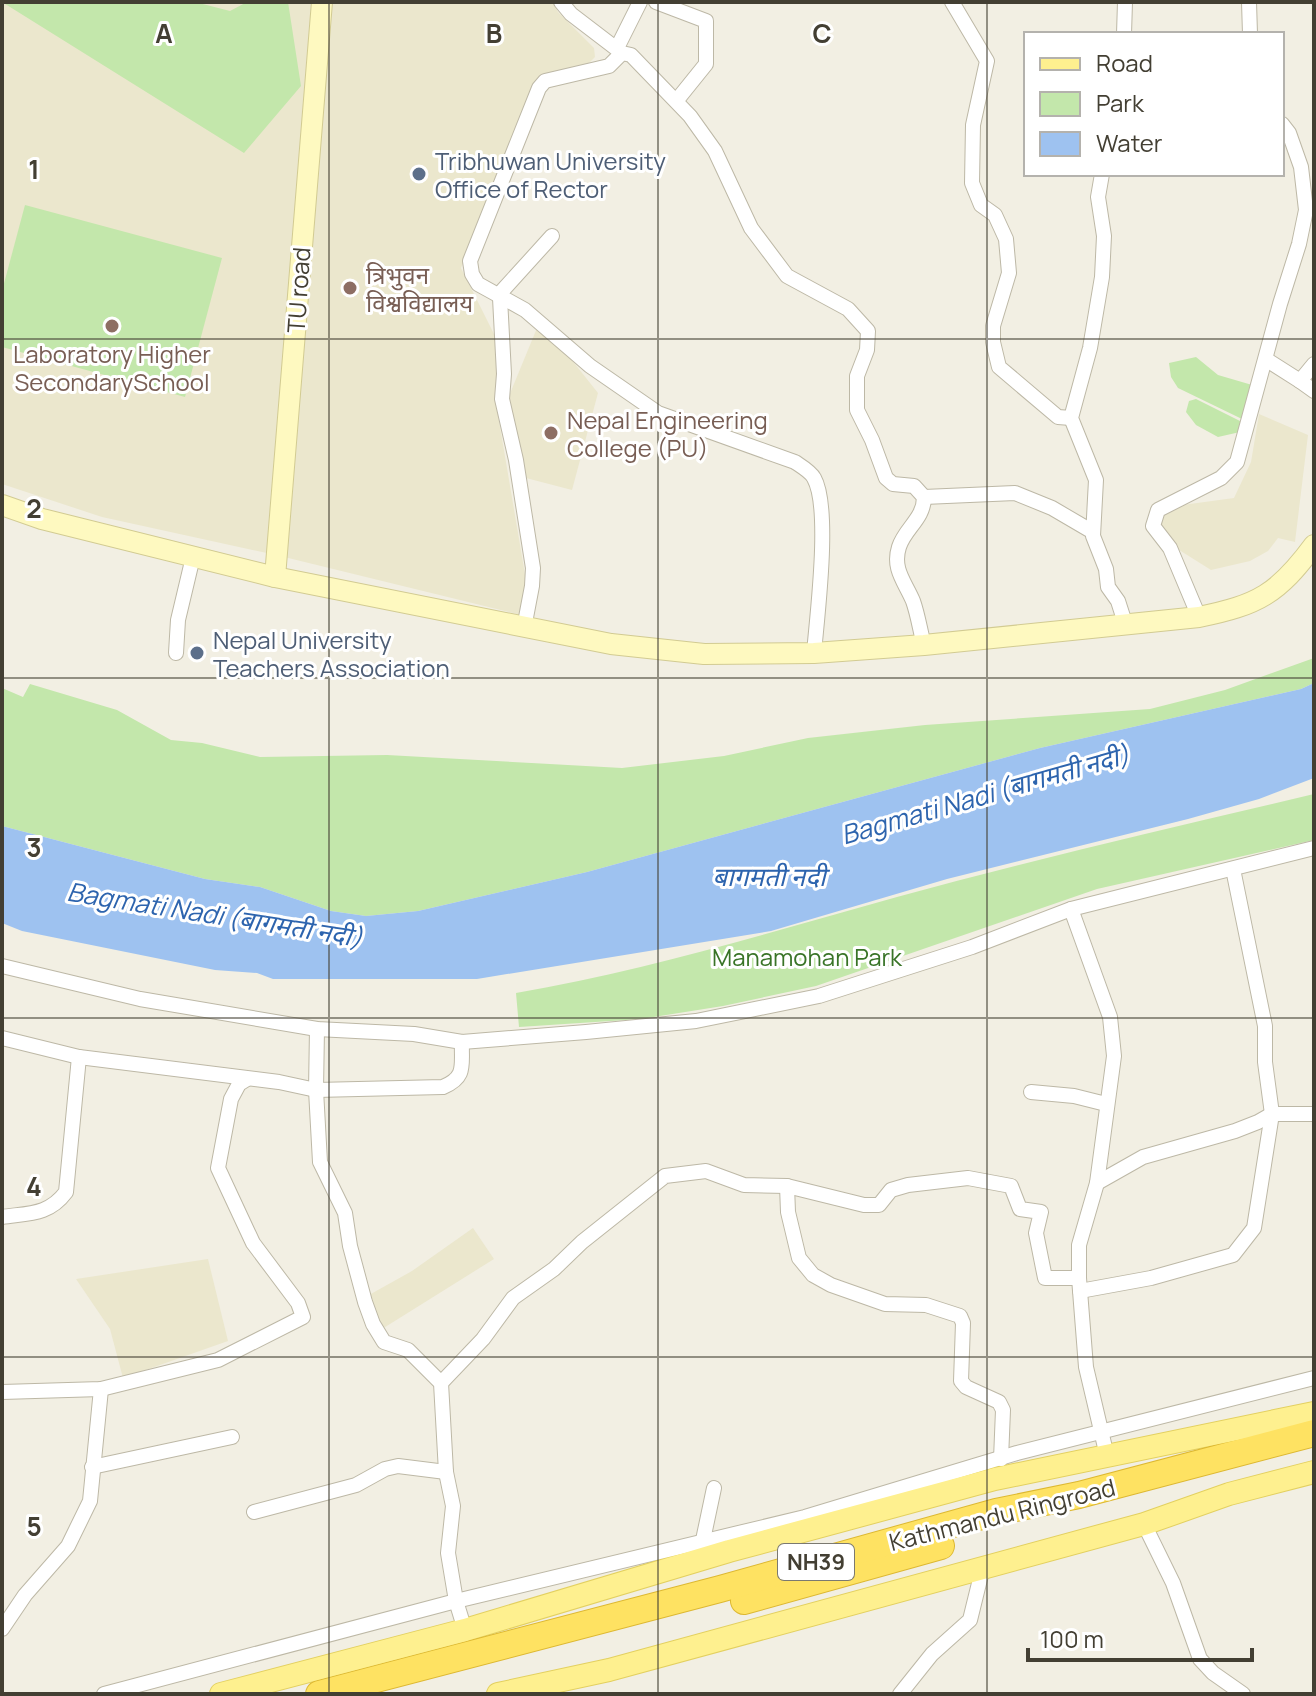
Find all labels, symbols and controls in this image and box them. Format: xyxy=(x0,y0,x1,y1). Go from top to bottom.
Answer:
text: A xyxy=(155,15,173,51)
text: B xyxy=(486,15,502,51)
text: C xyxy=(812,15,832,51)
legend xyxy=(1024,32,1284,176)
text: Road xyxy=(1096,46,1153,79)
text: Park xyxy=(1096,86,1145,119)
text: Water xyxy=(1096,126,1163,159)
place label: Tribhuwan University Office of Rector xyxy=(435,144,666,205)
text: 1 xyxy=(28,151,40,187)
marker: Tribhuwan University Office of Rector xyxy=(410,165,428,183)
street label: TU road xyxy=(279,246,317,334)
place label: त्रिभुवन विश्वविद्यालय xyxy=(366,258,474,319)
marker: त्रिभुवन विश्वविद्यालय xyxy=(341,279,359,297)
marker: Laboratory Higher SecondarySchool xyxy=(103,317,121,335)
place label: Laboratory Higher SecondarySchool xyxy=(13,337,211,398)
place label: Nepal Engineering College (PU) xyxy=(567,403,768,464)
marker: Nepal Engineering College (PU) xyxy=(542,424,560,442)
text: 2 xyxy=(26,490,42,526)
place label: Nepal University Teachers Association xyxy=(213,623,450,684)
marker: Nepal University Teachers Association xyxy=(188,644,206,662)
water label: Bagmati Nadi (बागमती नदी) xyxy=(837,736,1133,852)
text: 3 xyxy=(26,829,42,865)
water label: बागमती नदी xyxy=(712,858,831,894)
water label: Bagmati Nadi (बागमती नदी) xyxy=(65,873,365,955)
park label: Manamohan Park xyxy=(712,940,903,973)
text: 4 xyxy=(26,1168,42,1204)
street label: Kathmandu Ringroad xyxy=(885,1470,1119,1558)
text: 5 xyxy=(26,1508,42,1544)
road number: NH39 xyxy=(778,1544,854,1580)
scale bar xyxy=(1028,1612,1252,1662)
text: 100 m xyxy=(1040,1622,1104,1655)

